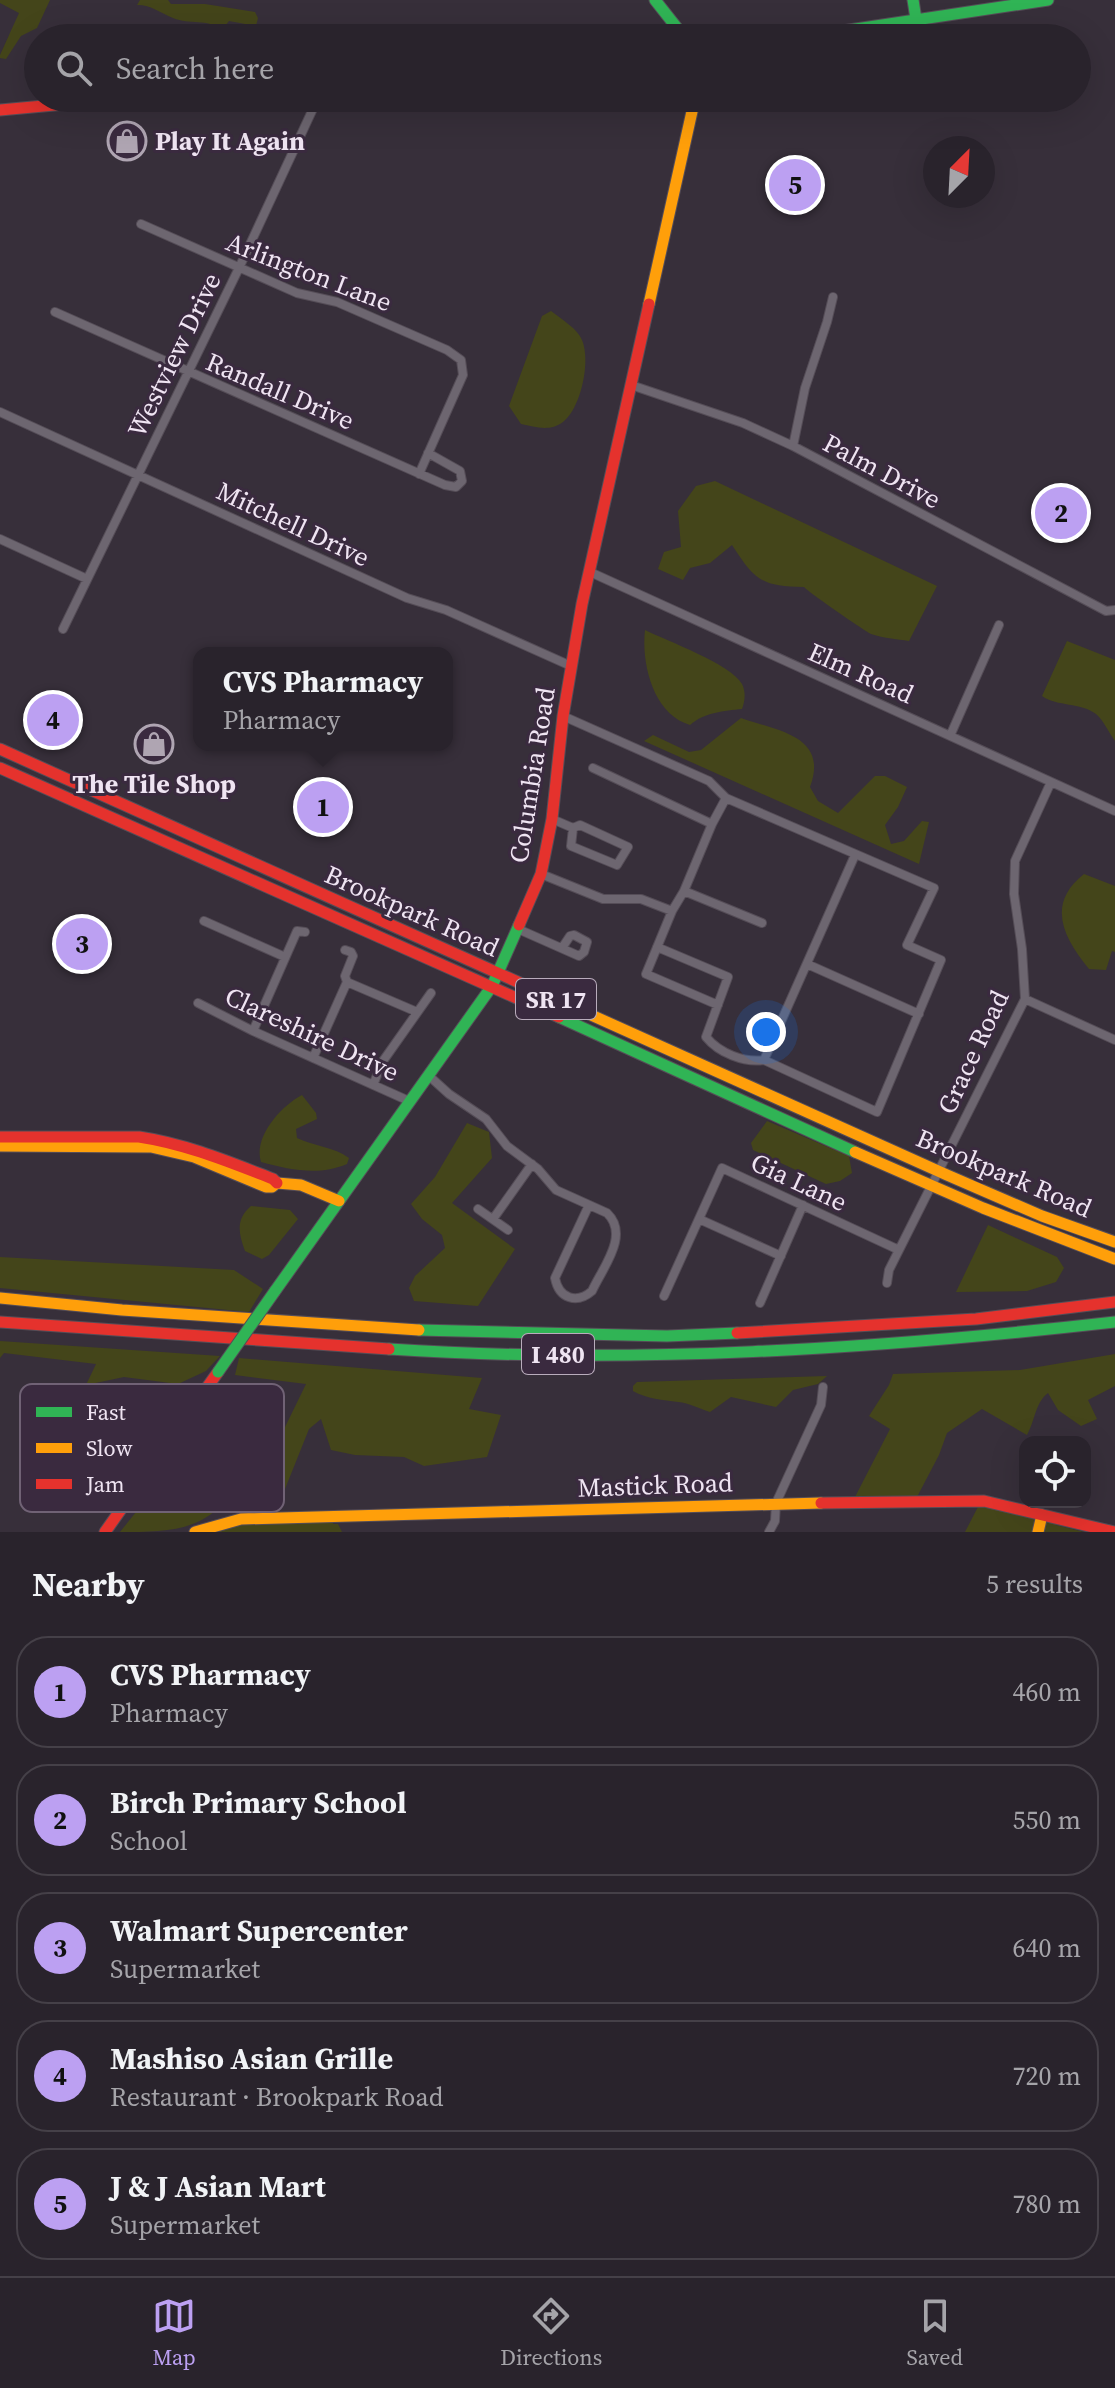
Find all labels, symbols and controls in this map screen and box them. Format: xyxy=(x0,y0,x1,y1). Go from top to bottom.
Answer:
search box xyxy=(24,24,1091,112)
icon: search xyxy=(52,46,96,90)
text: Search here xyxy=(116,48,274,89)
shop icon: Play It Again xyxy=(106,120,148,162)
place label: Play It Again xyxy=(155,123,305,159)
north arrow xyxy=(923,136,995,208)
pin: 5 xyxy=(769,155,821,215)
street label: Arlington Lane xyxy=(221,224,397,320)
street label: Westview Drive xyxy=(119,267,229,443)
street label: Randall Drive xyxy=(200,344,360,438)
street label: Palm Drive xyxy=(817,425,947,517)
street label: Mitchell Drive xyxy=(211,473,375,575)
pin: 2 xyxy=(1035,483,1087,543)
street label: Elm Road xyxy=(803,634,920,712)
popup xyxy=(193,647,453,751)
text: CVS Pharmacy xyxy=(223,661,423,702)
street label: Columbia Road xyxy=(500,684,564,865)
pin: 4 xyxy=(27,690,79,750)
text: Pharmacy xyxy=(223,702,340,738)
shop icon: The Tile Shop xyxy=(133,723,175,765)
place label: The Tile Shop xyxy=(72,766,236,802)
pin: 1 xyxy=(297,777,349,837)
street label: Brookpark Road xyxy=(319,856,505,966)
pin: 3 xyxy=(56,914,108,974)
street label: Clareshire Drive xyxy=(219,978,405,1090)
road number: SR 17 xyxy=(516,979,596,1019)
street label: Grace Road xyxy=(929,984,1017,1120)
your location xyxy=(746,1012,786,1052)
street label: Brookpark Road xyxy=(911,1120,1098,1226)
street label: Gia Lane xyxy=(745,1144,853,1220)
road number: I 480 xyxy=(522,1334,594,1374)
legend xyxy=(20,1384,284,1512)
text: Fast xyxy=(86,1397,127,1427)
text: Slow xyxy=(86,1433,133,1463)
map controls xyxy=(1019,1436,1091,1508)
button: locate xyxy=(1019,1436,1091,1508)
street label: Mastick Road xyxy=(577,1464,733,1506)
text: Jam xyxy=(85,1469,125,1499)
text: Nearby xyxy=(32,1561,145,1607)
text: 5 results xyxy=(986,1566,1083,1602)
text: CVS Pharmacy xyxy=(110,1654,311,1695)
text: 1 xyxy=(53,1674,67,1710)
text: 460 m xyxy=(1013,1674,1081,1710)
text: Pharmacy xyxy=(110,1695,228,1731)
text: Birch Primary School xyxy=(110,1782,407,1823)
text: 2 xyxy=(53,1802,67,1838)
text: 550 m xyxy=(1013,1802,1081,1838)
text: School xyxy=(110,1823,187,1859)
text: Walmart Supercenter xyxy=(110,1910,408,1951)
text: 3 xyxy=(53,1930,67,1966)
text: 640 m xyxy=(1013,1930,1081,1966)
text: Supermarket xyxy=(110,1951,260,1987)
text: Mashiso Asian Grille xyxy=(110,2038,393,2079)
text: 4 xyxy=(53,2058,67,2094)
text: 720 m xyxy=(1013,2058,1081,2094)
text: Restaurant · Brookpark Road xyxy=(110,2079,443,2115)
text: J & J Asian Mart xyxy=(110,2166,326,2207)
text: 5 xyxy=(53,2186,67,2222)
text: 780 m xyxy=(1013,2186,1081,2222)
text: Supermarket xyxy=(110,2207,260,2243)
tab: Map xyxy=(152,2294,196,2372)
tab: Directions xyxy=(500,2294,602,2372)
tab: Saved xyxy=(906,2294,963,2372)

